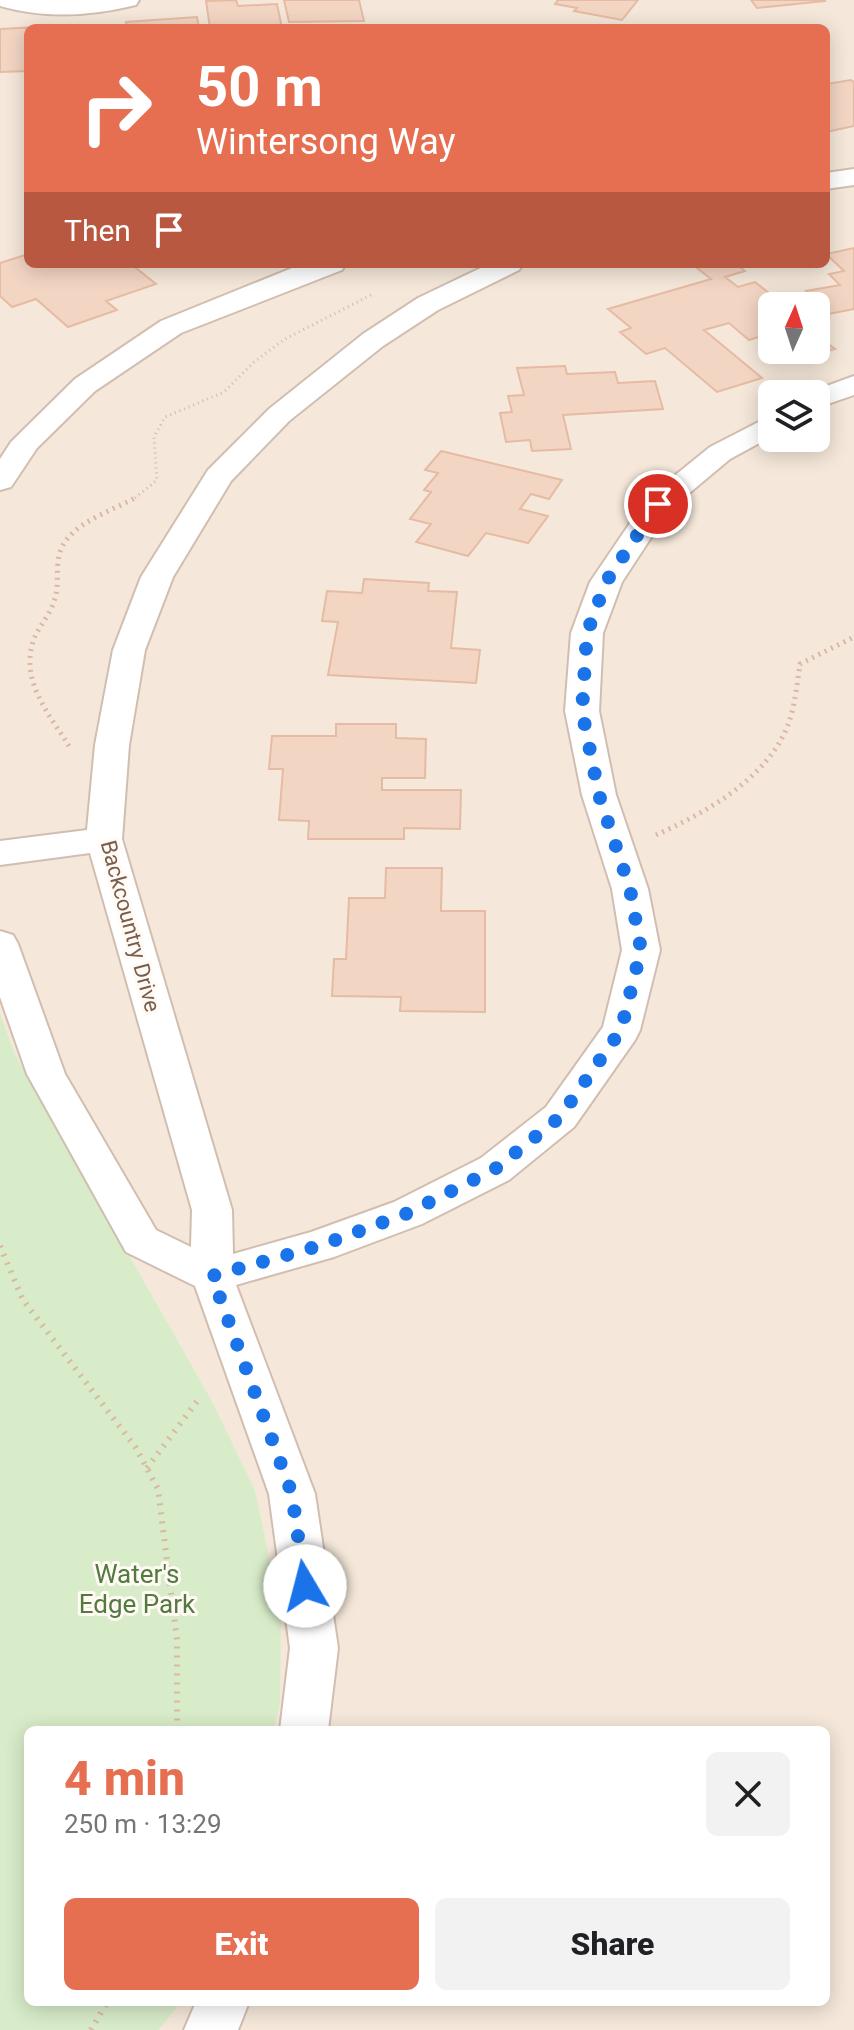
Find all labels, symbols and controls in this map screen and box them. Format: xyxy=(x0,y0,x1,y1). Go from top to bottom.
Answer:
text: 50 m xyxy=(196,54,323,120)
icon: right xyxy=(64,56,168,160)
text: Wintersong Way xyxy=(196,121,456,163)
icon: arrive xyxy=(147,208,191,252)
text: Then xyxy=(64,213,131,248)
north arrow xyxy=(758,292,830,364)
map controls xyxy=(758,292,830,452)
button: layers xyxy=(758,380,830,452)
pin xyxy=(624,470,692,538)
icon: arrive xyxy=(636,482,680,526)
street label: Backcountry Drive xyxy=(96,838,165,1015)
position arrow xyxy=(263,1544,347,1628)
park label: Water's Edge Park xyxy=(79,1559,196,1619)
text: 4 min xyxy=(64,1750,185,1807)
button: close xyxy=(706,1752,790,1836)
text: 250 m · 13:29 xyxy=(64,1809,222,1839)
button: Exit xyxy=(64,1898,419,1990)
button: Share xyxy=(435,1898,790,1990)

